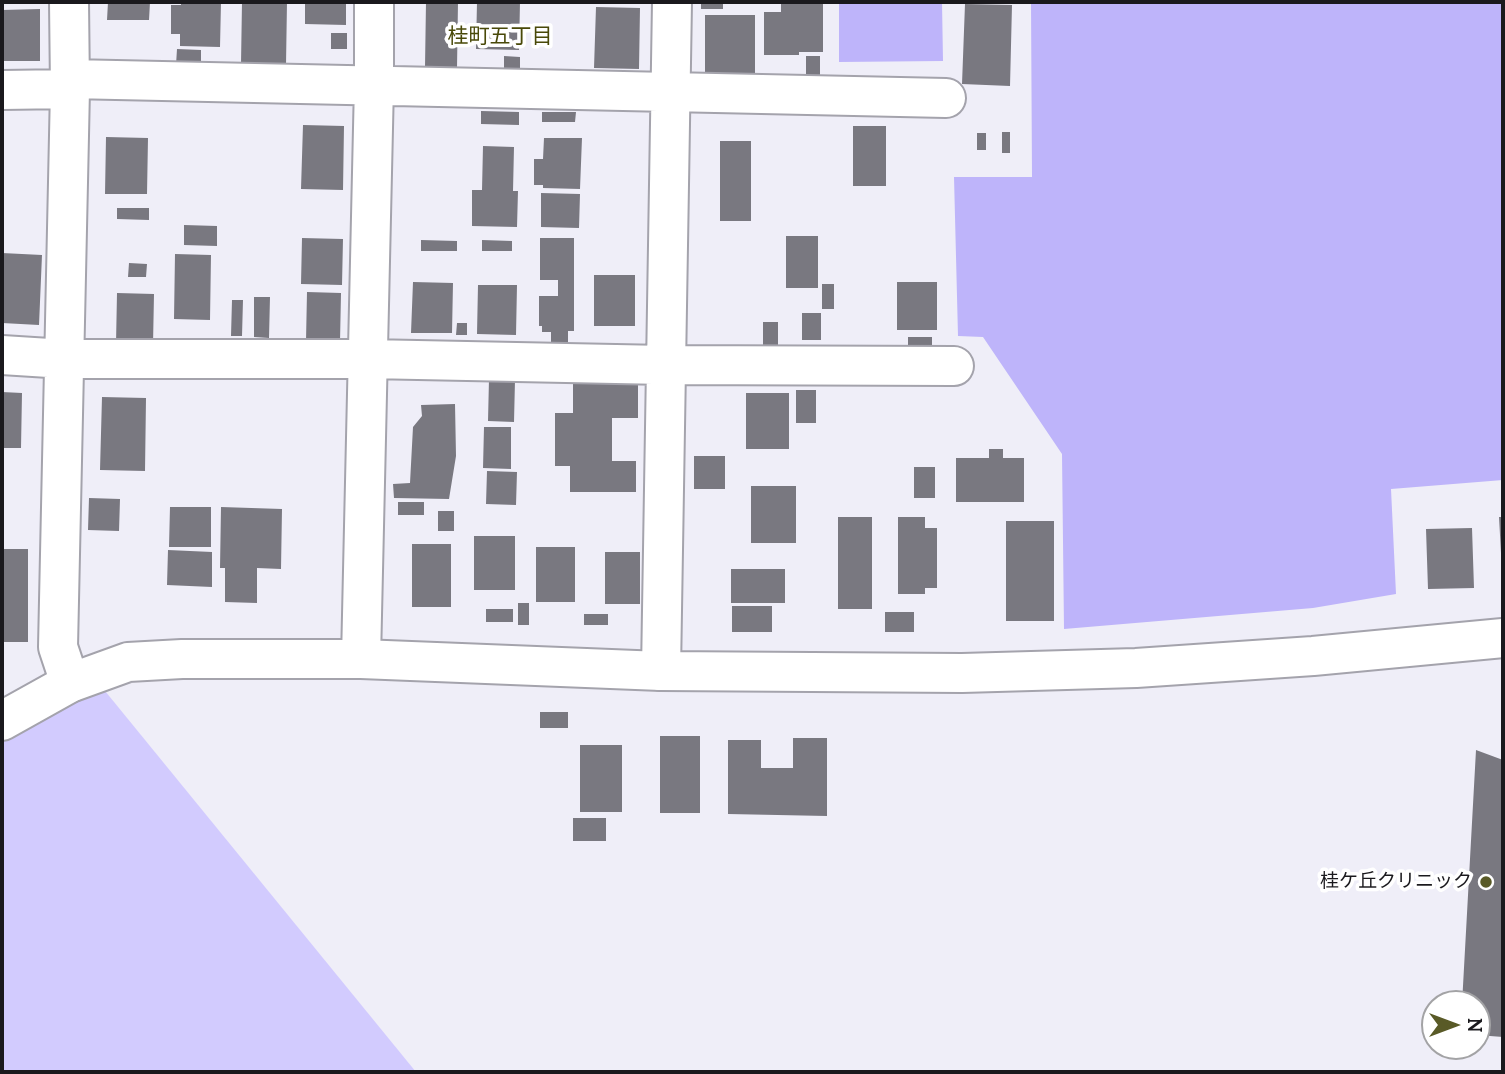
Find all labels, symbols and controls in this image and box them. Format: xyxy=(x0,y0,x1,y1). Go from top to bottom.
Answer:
district label: 桂町五丁目 xyxy=(448,24,552,50)
place label: 桂ケ丘クリニック xyxy=(1320,871,1472,893)
marker: 桂ケ丘クリニック xyxy=(1478,874,1494,890)
north arrow xyxy=(1421,990,1491,1060)
text: N xyxy=(1463,1018,1487,1032)

